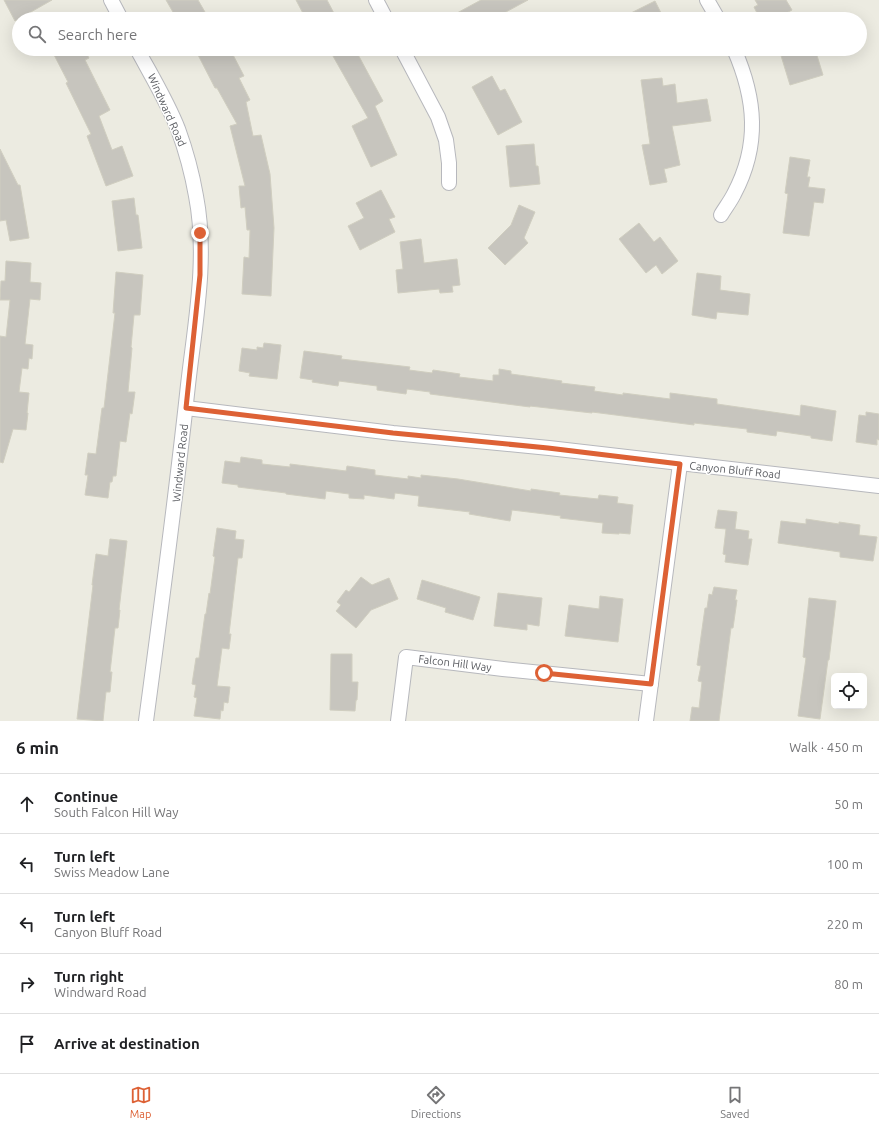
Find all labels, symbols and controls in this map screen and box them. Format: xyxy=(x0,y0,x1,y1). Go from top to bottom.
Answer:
search box xyxy=(12,12,867,56)
icon: search xyxy=(26,23,48,45)
text: Search here xyxy=(58,26,137,43)
street label: Windward Road xyxy=(146,72,188,148)
route end xyxy=(191,224,209,242)
street label: Windward Road xyxy=(170,423,190,503)
street label: Canyon Bluff Road xyxy=(689,459,781,481)
street label: Falcon Hill Way xyxy=(418,653,493,674)
route start xyxy=(535,664,553,682)
map controls xyxy=(831,673,867,709)
button: locate xyxy=(831,673,867,709)
text: 6 min xyxy=(16,738,59,757)
text: Walk · 450 m xyxy=(789,740,863,754)
text: Continue xyxy=(54,788,118,805)
icon: ahead xyxy=(16,793,38,815)
text: 50 m xyxy=(834,797,863,811)
text: South Falcon Hill Way xyxy=(54,805,179,819)
text: Turn left xyxy=(54,848,115,865)
icon: left xyxy=(16,853,38,875)
text: 100 m xyxy=(827,857,863,871)
text: Swiss Meadow Lane xyxy=(54,865,170,879)
text: Turn left xyxy=(54,908,115,925)
icon: left xyxy=(16,913,38,935)
text: 220 m xyxy=(827,917,863,931)
text: Canyon Bluff Road xyxy=(54,925,162,939)
text: Turn right xyxy=(54,968,124,985)
icon: right xyxy=(16,973,38,995)
text: 80 m xyxy=(834,977,863,991)
text: Windward Road xyxy=(54,985,147,999)
icon: arrive xyxy=(16,1033,38,1055)
text: Arrive at destination xyxy=(54,1035,200,1052)
tab: Map xyxy=(130,1084,152,1120)
tab: Directions xyxy=(411,1084,461,1120)
tab: Saved xyxy=(720,1084,749,1120)

